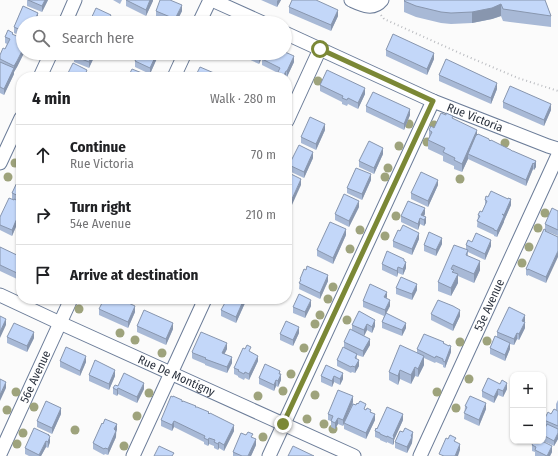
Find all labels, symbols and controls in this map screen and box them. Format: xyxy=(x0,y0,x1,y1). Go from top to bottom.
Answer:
search box xyxy=(16,16,292,60)
icon: search xyxy=(30,27,52,49)
text: Search here xyxy=(62,29,134,47)
route start xyxy=(311,40,329,58)
text: 4 min xyxy=(32,88,71,109)
text: Walk · 280 m xyxy=(210,91,276,106)
street label: Rue Victoria xyxy=(445,100,505,135)
text: Continue xyxy=(70,138,126,156)
icon: ahead xyxy=(32,144,54,166)
text: 70 m xyxy=(251,147,276,162)
text: Rue Victoria xyxy=(70,156,134,171)
text: Turn right xyxy=(70,198,131,216)
icon: right xyxy=(32,204,54,226)
text: 210 m xyxy=(246,207,276,222)
text: 54e Avenue xyxy=(70,216,131,231)
icon: arrive xyxy=(32,264,54,286)
text: Arrive at destination xyxy=(70,266,198,284)
street label: 53e Avenue xyxy=(471,277,507,333)
street label: 56e Avenue xyxy=(17,348,54,405)
street label: Rue De Montigny xyxy=(136,352,218,399)
map controls xyxy=(510,372,546,444)
button: + xyxy=(510,372,546,408)
button: − xyxy=(510,408,546,444)
route end xyxy=(274,415,292,433)

